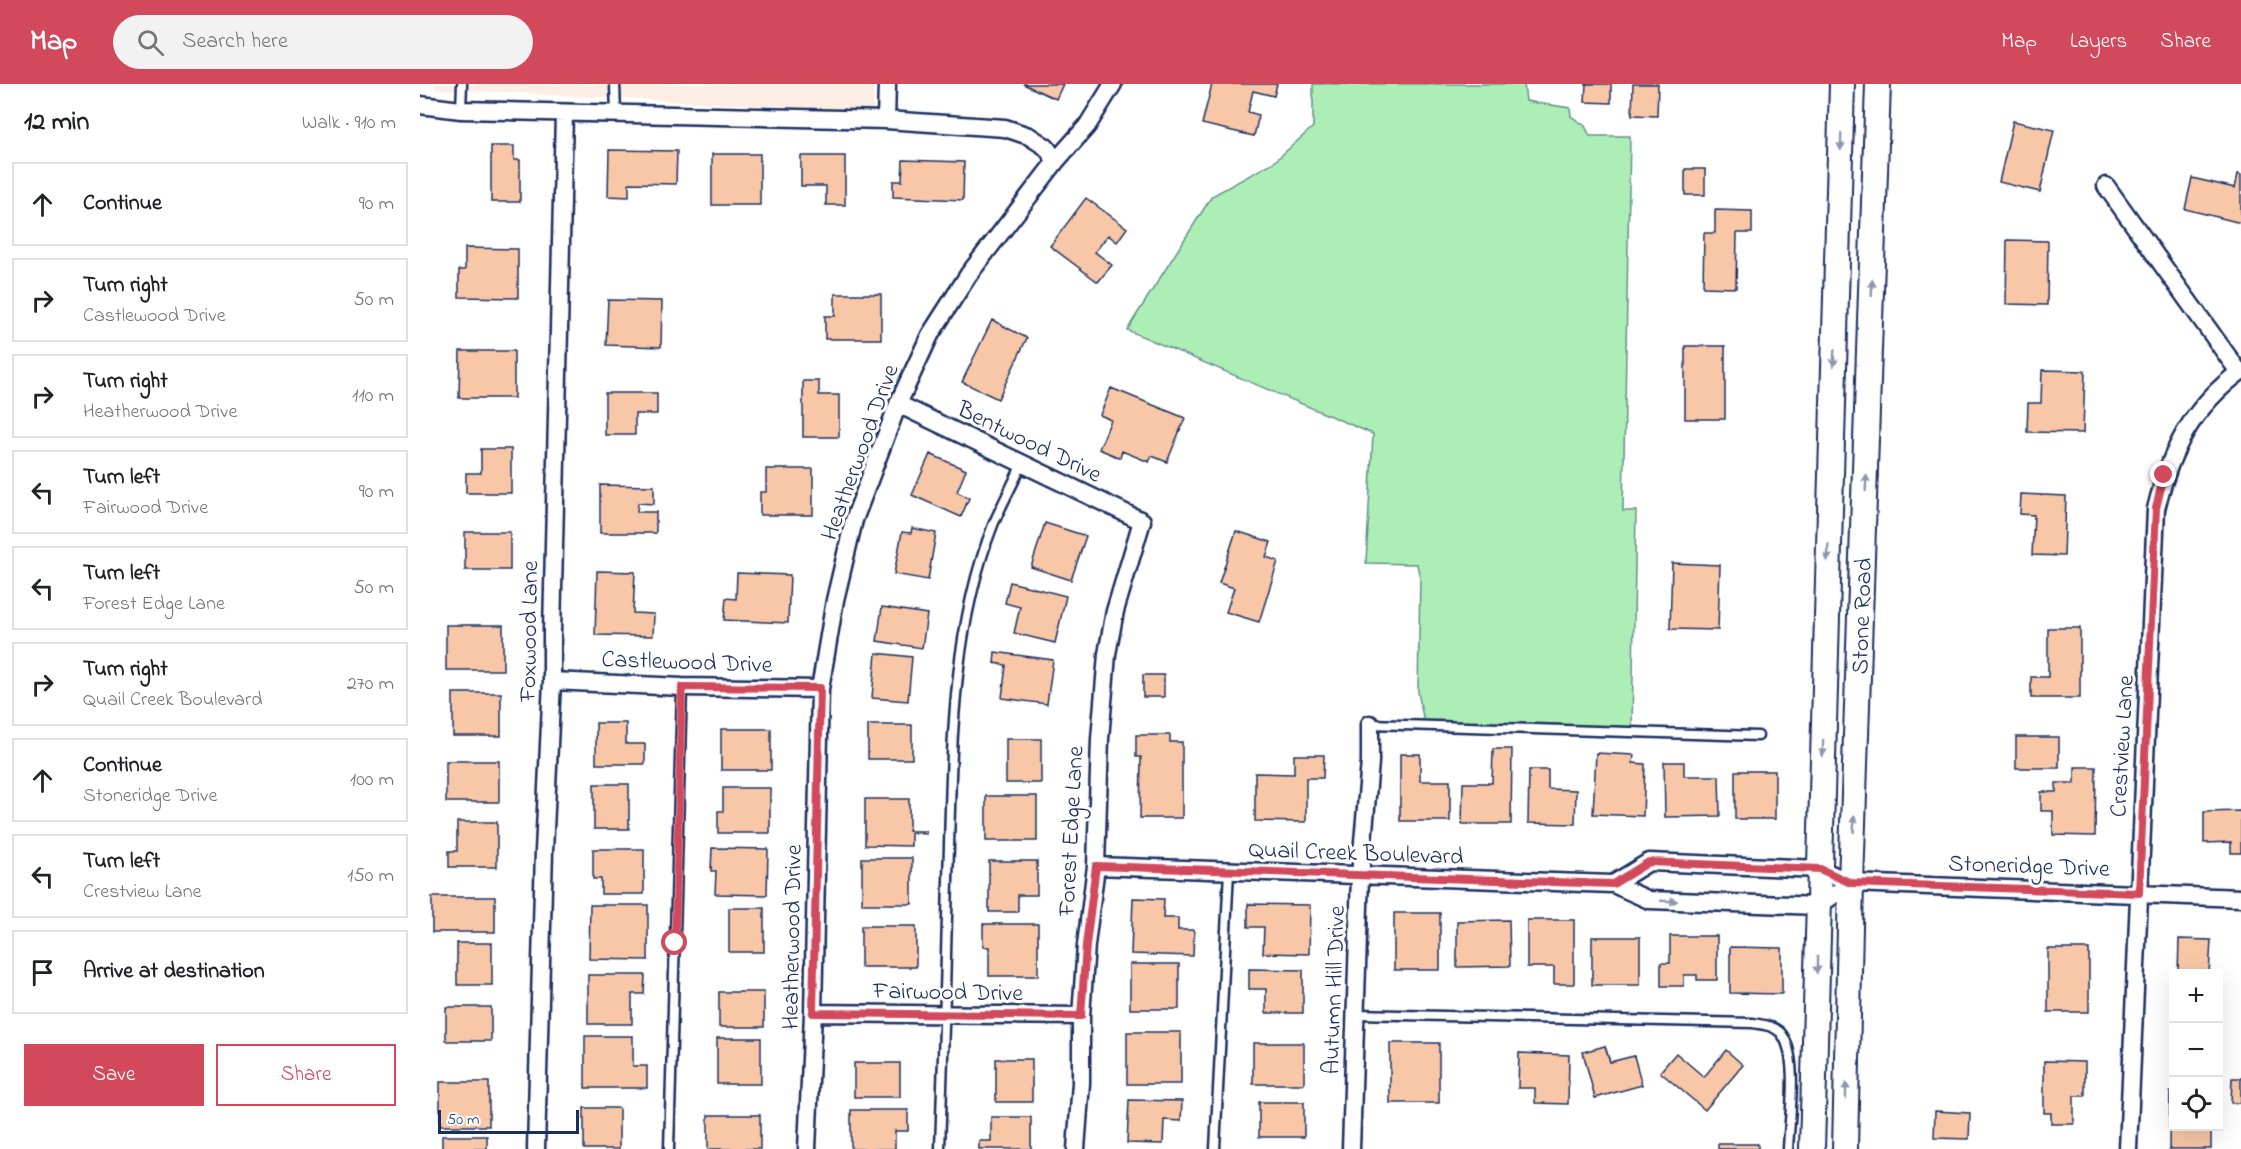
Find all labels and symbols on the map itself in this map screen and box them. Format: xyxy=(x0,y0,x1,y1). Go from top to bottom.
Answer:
one-way arrow xyxy=(1836,133,1845,152)
one-way arrow xyxy=(1868,278,1877,297)
one-way arrow xyxy=(1830,349,1839,368)
street label: Heatherwood Drive xyxy=(813,360,910,546)
street label: Bentwood Drive xyxy=(950,393,1107,493)
route end xyxy=(2150,461,2176,487)
one-way arrow xyxy=(1861,473,1870,492)
one-way arrow xyxy=(1824,544,1833,563)
street label: Stone Road xyxy=(1844,557,1883,675)
street label: Foxwood Lane xyxy=(512,560,549,703)
street label: Castlewood Drive xyxy=(601,643,773,684)
street label: Crestview Lane xyxy=(2102,674,2145,818)
one-way arrow xyxy=(1818,739,1828,758)
street label: Forest Edge Lane xyxy=(1051,745,1094,918)
one-way arrow xyxy=(1849,815,1858,834)
street label: Quail Creek Boulevard xyxy=(1248,833,1465,876)
street label: Heatherwood Drive xyxy=(774,844,813,1030)
street label: Stoneridge Drive xyxy=(1948,847,2110,888)
one-way arrow xyxy=(1659,896,1678,905)
street label: Autumn Hill Drive xyxy=(1315,905,1356,1075)
route start xyxy=(661,929,687,955)
one-way arrow xyxy=(1812,955,1822,974)
street label: Fairwood Drive xyxy=(871,975,1024,1012)
one-way arrow xyxy=(1841,1081,1851,1100)
scale bar xyxy=(438,1107,579,1134)

